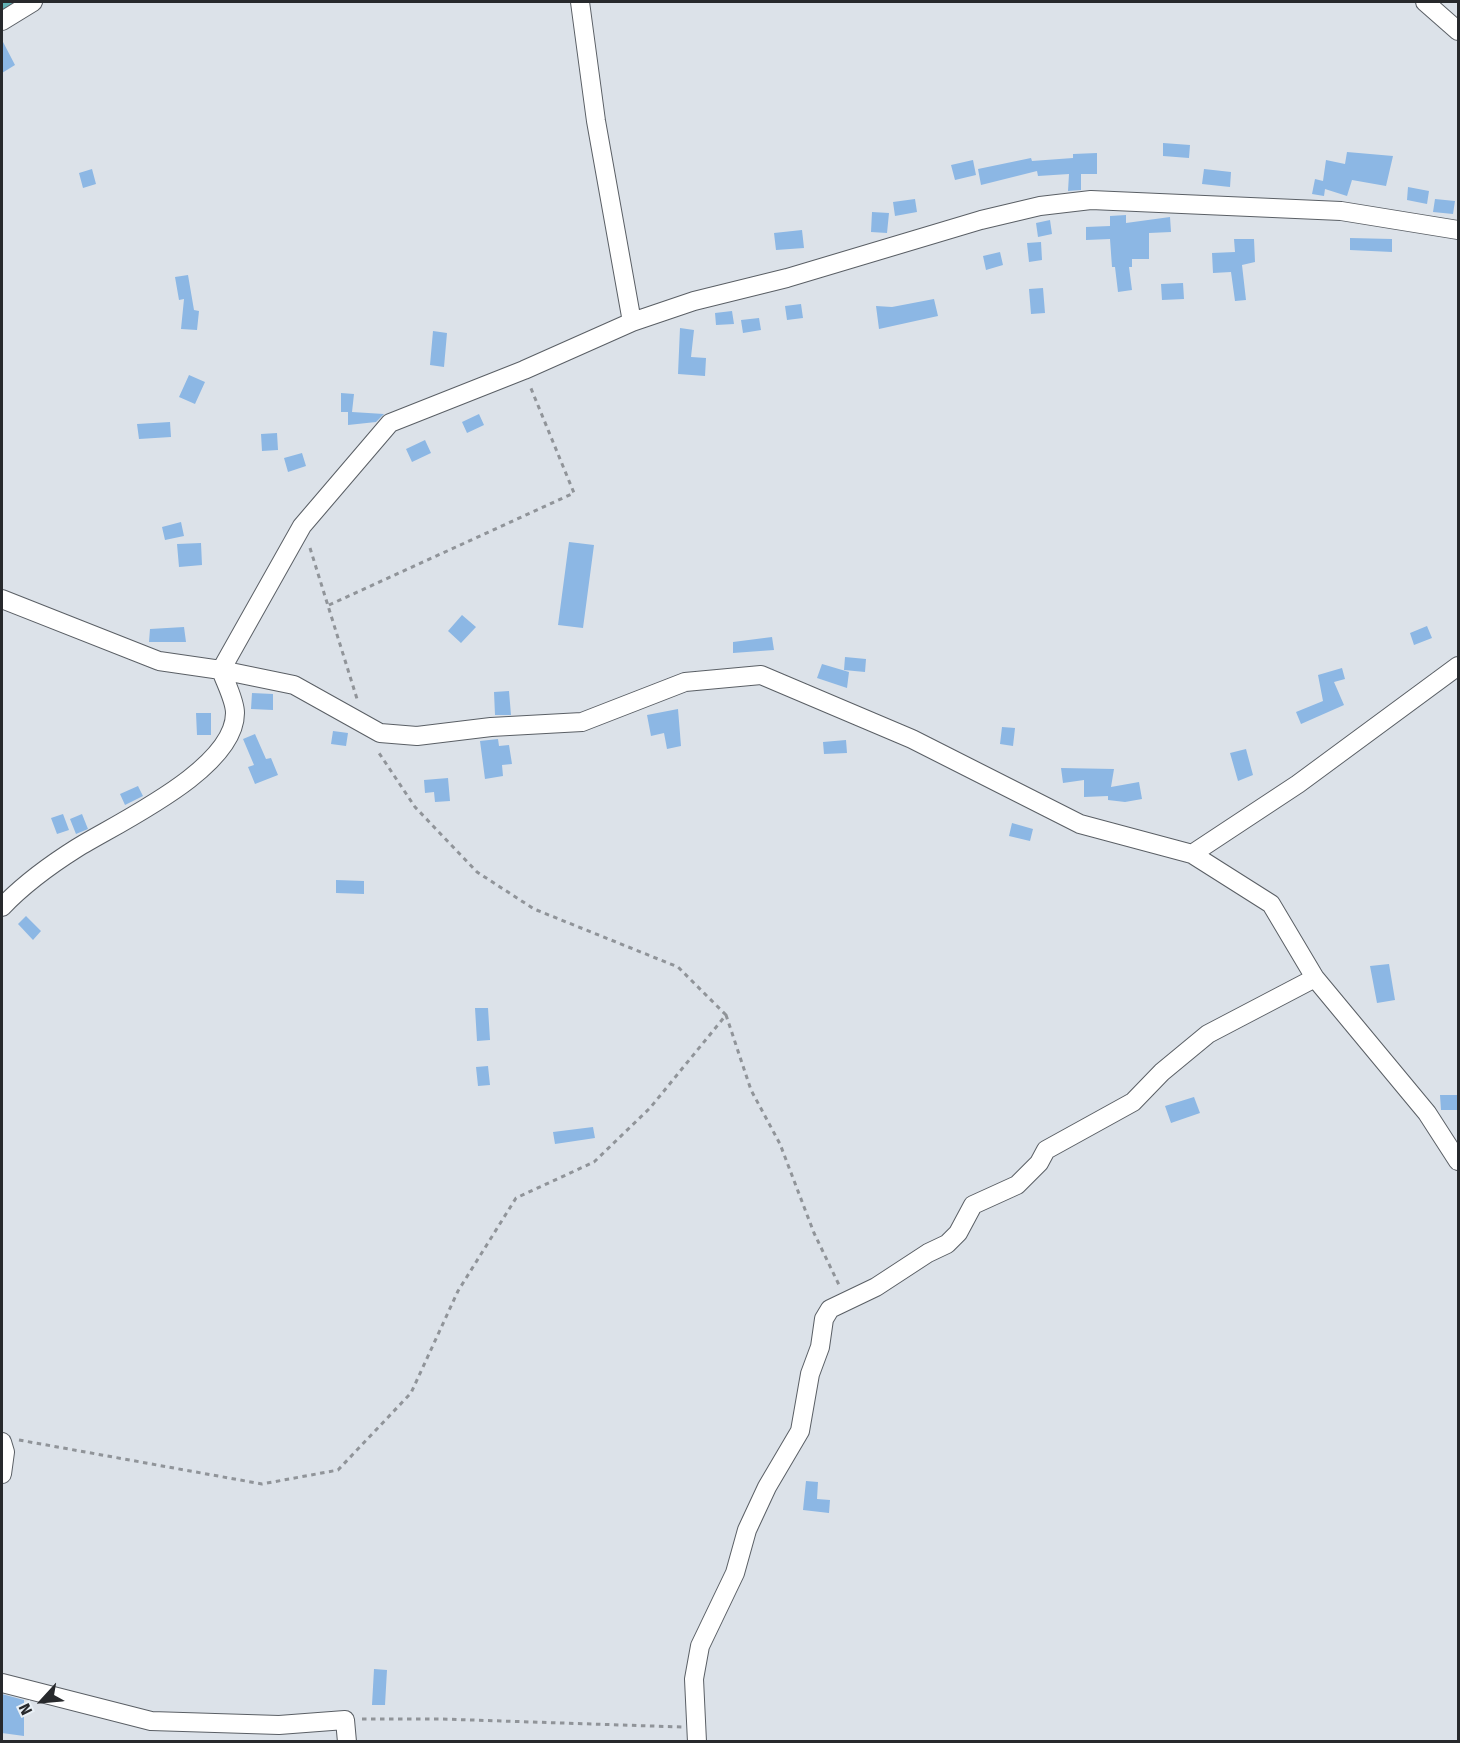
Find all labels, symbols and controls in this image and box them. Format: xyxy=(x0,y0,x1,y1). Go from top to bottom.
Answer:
north arrow xyxy=(12,1671,72,1731)
text: N xyxy=(15,1700,36,1718)

